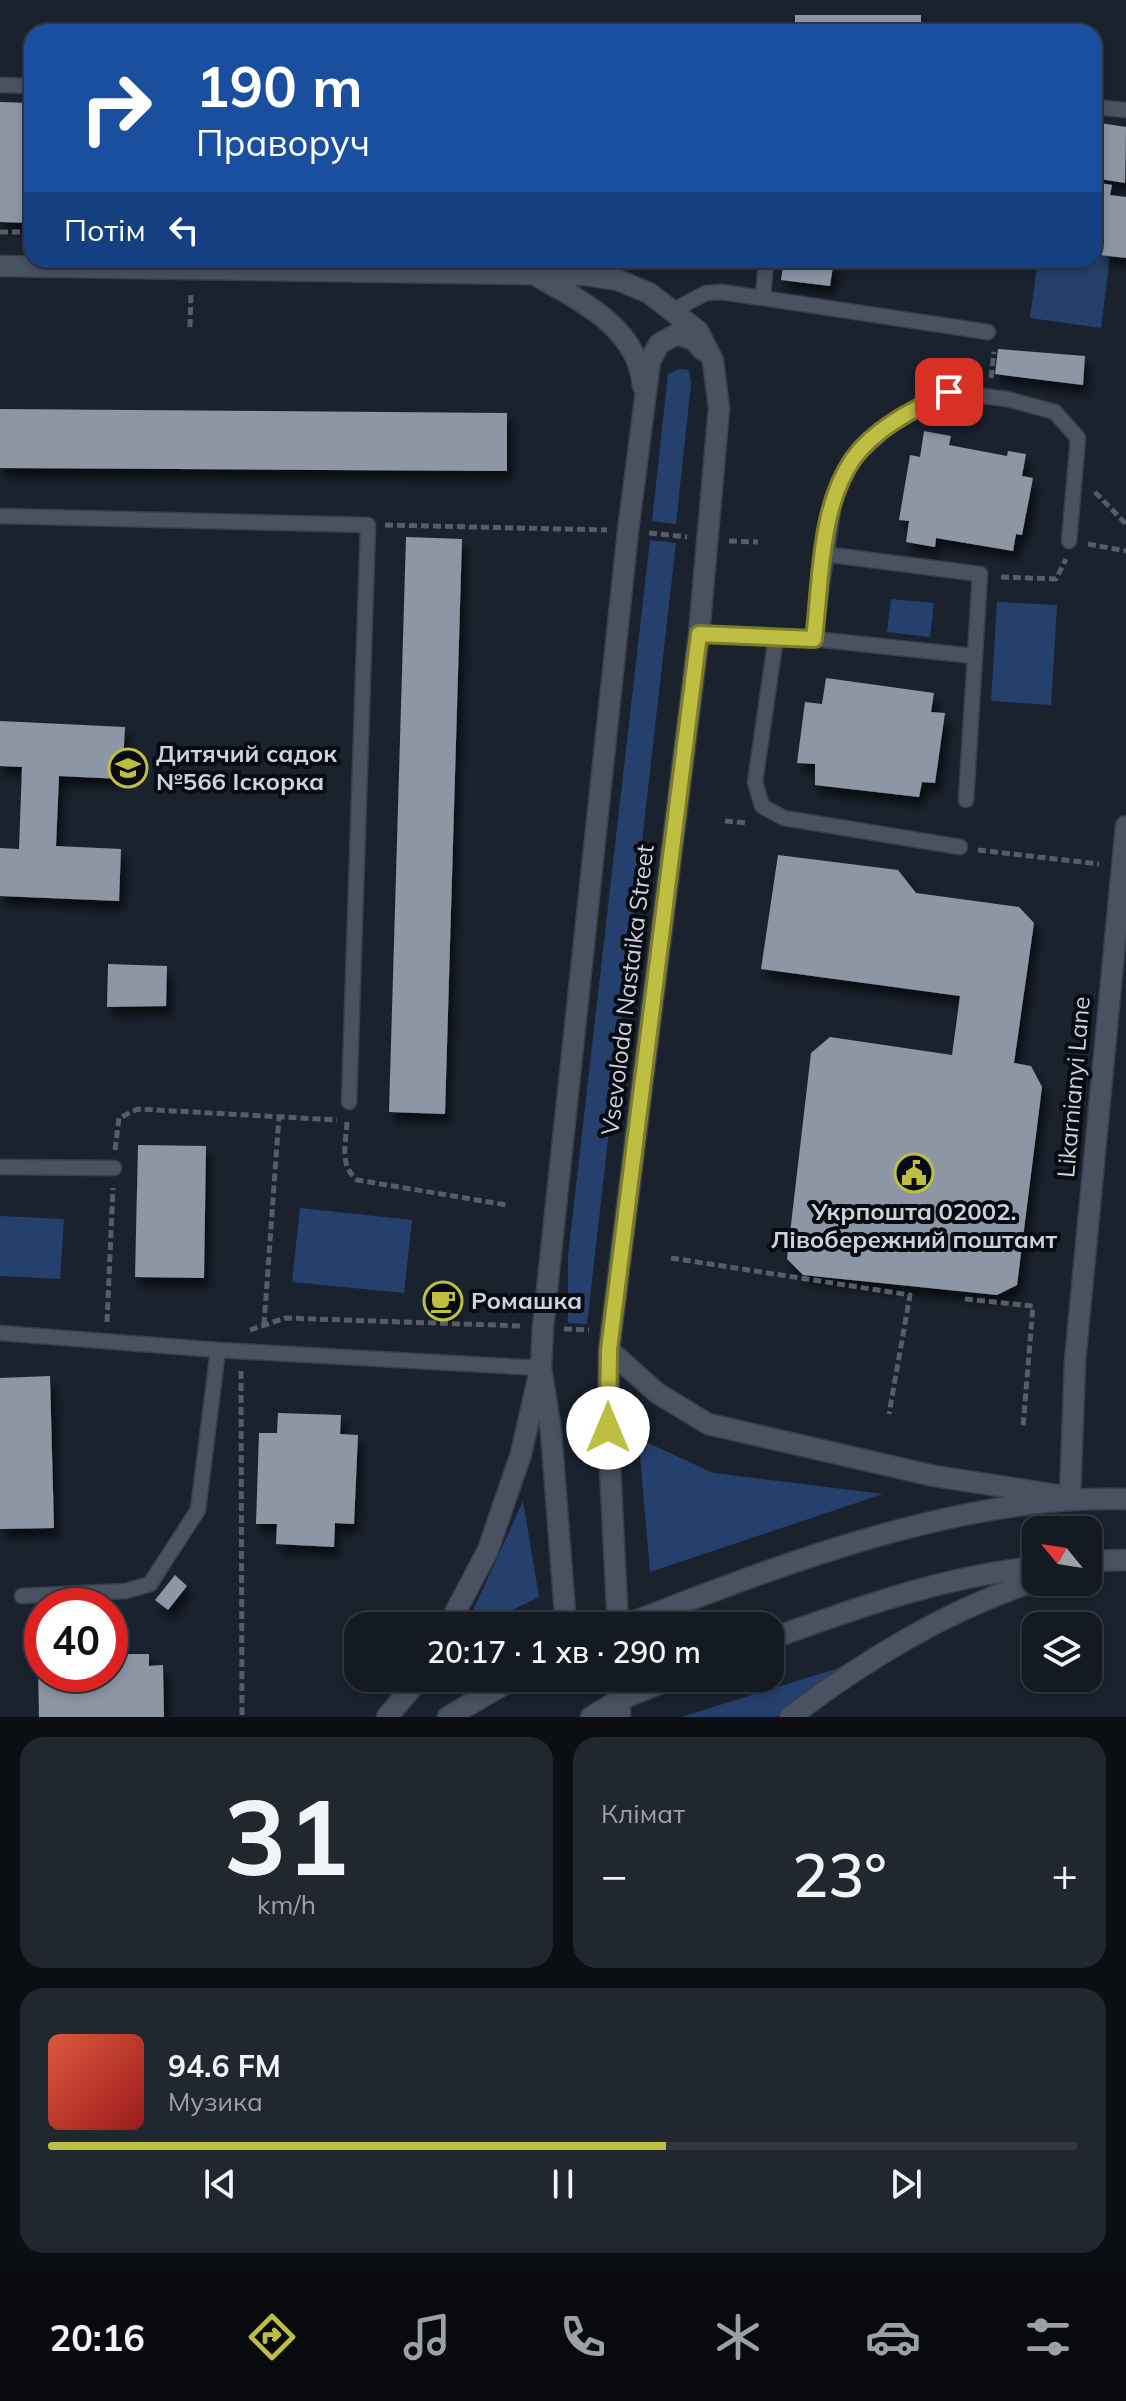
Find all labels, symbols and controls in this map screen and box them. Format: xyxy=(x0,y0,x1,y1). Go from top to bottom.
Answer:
text: 190 m xyxy=(196,51,363,121)
icon: right xyxy=(64,56,168,160)
text: Праворуч xyxy=(196,120,370,165)
icon: left xyxy=(162,208,206,252)
text: Потім xyxy=(64,211,146,249)
pin xyxy=(915,358,983,426)
icon: arrive xyxy=(927,370,971,414)
place label: Дитячий садок №566 Іскорка xyxy=(156,738,337,796)
school or university icon: Дитячий садок №566 Іскорка xyxy=(107,747,149,789)
street label: Vsevoloda Nastaika Street xyxy=(594,843,660,1137)
street label: Likarnianyi Lane xyxy=(1050,995,1096,1179)
public building icon: Укрпошта 02002. Лівобережний поштамт xyxy=(893,1152,935,1194)
place label: Укрпошта 02002. Лівобережний поштамт xyxy=(771,1196,1058,1254)
cafe icon: Ромашка xyxy=(422,1280,464,1322)
place label: Ромашка xyxy=(471,1285,582,1315)
position arrow xyxy=(566,1386,650,1470)
north arrow xyxy=(1022,1516,1102,1596)
map controls xyxy=(1022,1516,1102,1692)
speed limit sign: 40 xyxy=(24,1588,128,1692)
button: layers xyxy=(1022,1612,1102,1692)
text: 20:17 · 1 хв · 290 m xyxy=(427,1633,701,1671)
text: 31 xyxy=(224,1770,349,1901)
text: Клімат xyxy=(601,1797,685,1830)
text: 23° xyxy=(792,1837,887,1912)
text: − xyxy=(601,1847,627,1902)
text: + xyxy=(1052,1847,1078,1902)
text: km/h xyxy=(257,1888,316,1921)
text: 94.6 FM xyxy=(168,2047,281,2085)
text: Музика xyxy=(168,2085,263,2118)
icon: previous xyxy=(198,2162,242,2206)
icon: pause xyxy=(541,2162,585,2206)
icon: next xyxy=(884,2162,928,2206)
icon: directions xyxy=(244,2309,300,2365)
icon: music xyxy=(399,2309,455,2365)
icon: phone xyxy=(555,2309,611,2365)
icon: climate xyxy=(710,2309,766,2365)
icon: car xyxy=(865,2309,921,2365)
icon: filters xyxy=(1020,2309,1076,2365)
text: 20:16 xyxy=(50,2315,145,2360)

